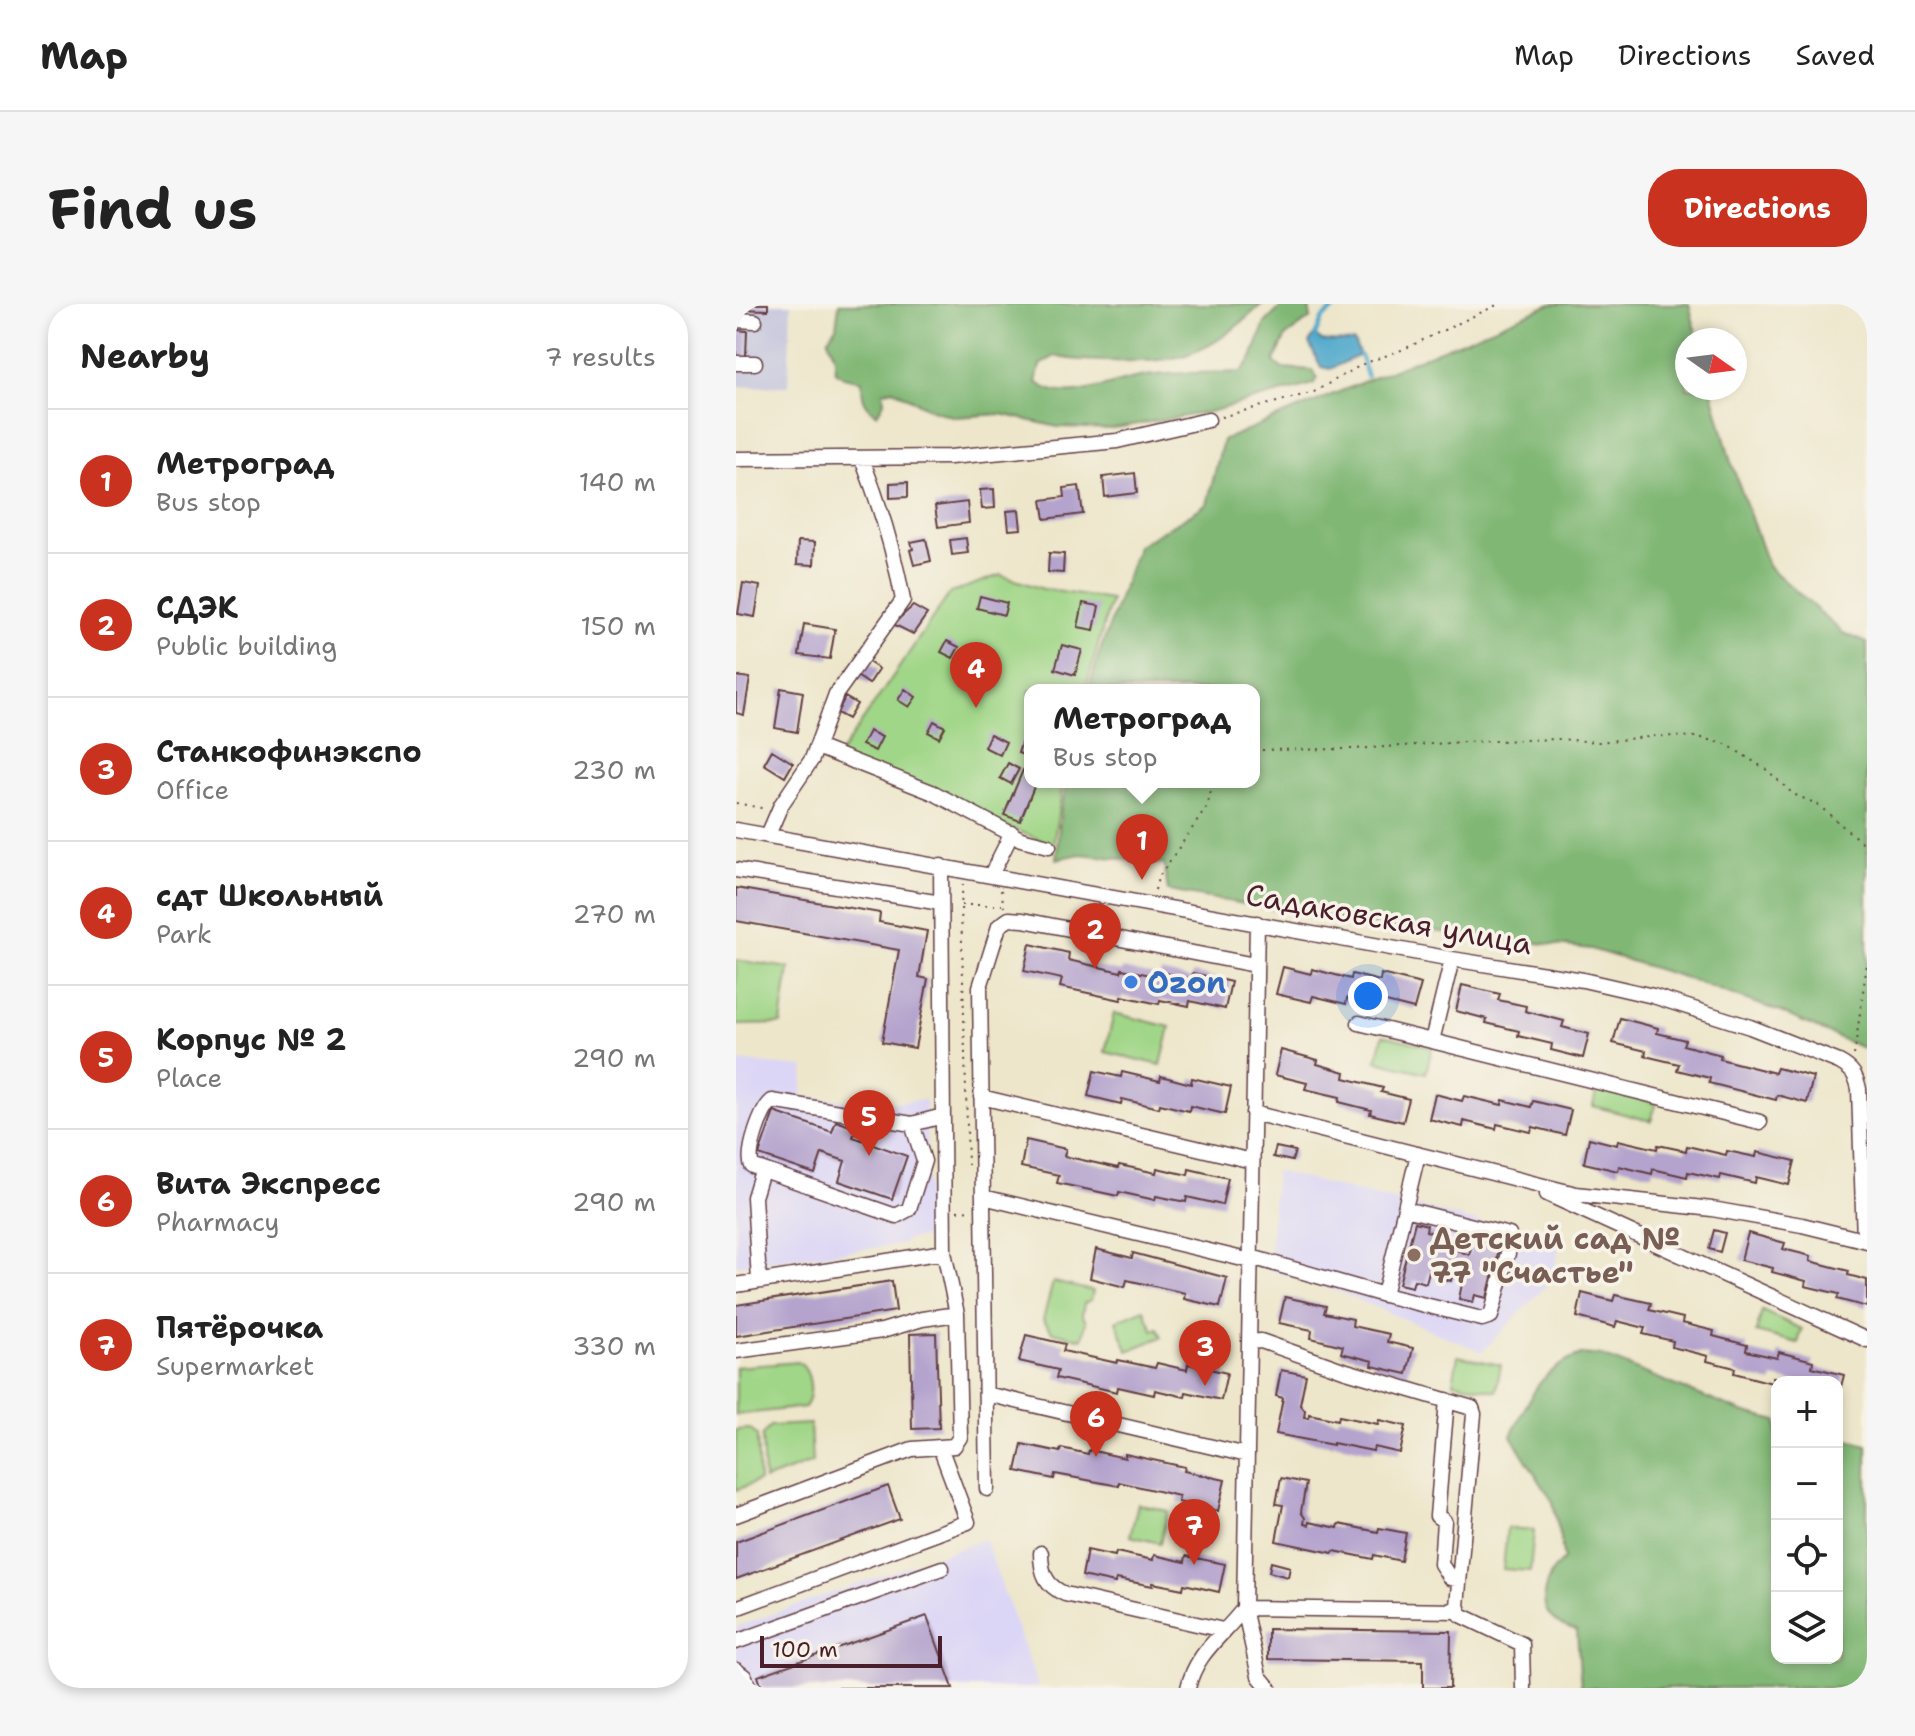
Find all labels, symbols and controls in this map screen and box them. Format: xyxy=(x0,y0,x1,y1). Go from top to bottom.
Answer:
text: Map xyxy=(40,30,128,81)
text: Map xyxy=(1514,36,1574,74)
text: Directions xyxy=(1618,36,1752,74)
text: Saved xyxy=(1796,36,1875,74)
button: Directions xyxy=(1648,169,1867,247)
text: Find us xyxy=(48,171,257,246)
north arrow xyxy=(1675,328,1747,400)
text: Nearby xyxy=(80,333,210,379)
text: 7 results xyxy=(544,339,656,374)
text: Метроград xyxy=(156,443,334,484)
text: 1 xyxy=(100,464,112,499)
text: 140 m xyxy=(579,464,656,499)
text: Bus stop xyxy=(156,484,261,519)
text: СДЭК xyxy=(156,587,238,628)
text: 2 xyxy=(97,608,115,643)
text: 150 m xyxy=(580,608,656,643)
text: Public building xyxy=(156,628,337,663)
pin: 4 xyxy=(950,642,1002,708)
popup xyxy=(1024,684,1260,788)
text: Метроград xyxy=(1053,698,1231,739)
text: Станкофинэкспо xyxy=(156,731,422,772)
text: Bus stop xyxy=(1053,739,1158,774)
text: 3 xyxy=(97,752,115,787)
text: 230 m xyxy=(572,752,656,787)
text: Office xyxy=(156,772,229,807)
pin: 1 xyxy=(1116,814,1168,880)
street label: Садаковская улица xyxy=(1243,874,1536,964)
text: сдт Школьный xyxy=(156,875,383,916)
text: 4 xyxy=(97,896,115,931)
text: 270 m xyxy=(573,896,656,931)
pin: 2 xyxy=(1069,903,1121,969)
text: Park xyxy=(156,916,212,951)
place label: Ozon xyxy=(1147,962,1226,1003)
marker: Ozon xyxy=(1122,973,1140,991)
your location xyxy=(1348,976,1388,1016)
text: Корпус № 2 xyxy=(156,1019,346,1060)
text: 5 xyxy=(98,1040,114,1075)
text: 290 m xyxy=(572,1040,656,1075)
text: Place xyxy=(156,1060,222,1095)
pin: 5 xyxy=(843,1090,895,1156)
text: Вита Экспресс xyxy=(156,1163,381,1204)
text: 6 xyxy=(97,1184,115,1219)
text: 290 m xyxy=(572,1184,656,1219)
text: Pharmacy xyxy=(156,1204,280,1239)
place label: Детский сад № 77 "Счастье" xyxy=(1430,1218,1680,1293)
marker: Детский сад № 77 "Счастье" xyxy=(1405,1246,1423,1264)
text: Пятёрочка xyxy=(156,1307,323,1348)
pin: 3 xyxy=(1179,1320,1231,1386)
text: 7 xyxy=(97,1328,115,1363)
text: 330 m xyxy=(572,1328,656,1363)
text: Supermarket xyxy=(156,1348,314,1383)
map controls xyxy=(1771,1376,1843,1664)
button: + xyxy=(1771,1376,1843,1448)
pin: 6 xyxy=(1070,1391,1122,1457)
button: − xyxy=(1771,1448,1843,1520)
pin: 7 xyxy=(1168,1499,1220,1565)
button: locate xyxy=(1771,1520,1843,1592)
button: layers xyxy=(1771,1592,1843,1664)
scale bar xyxy=(760,1632,942,1668)
text: 100 m xyxy=(772,1635,838,1664)

